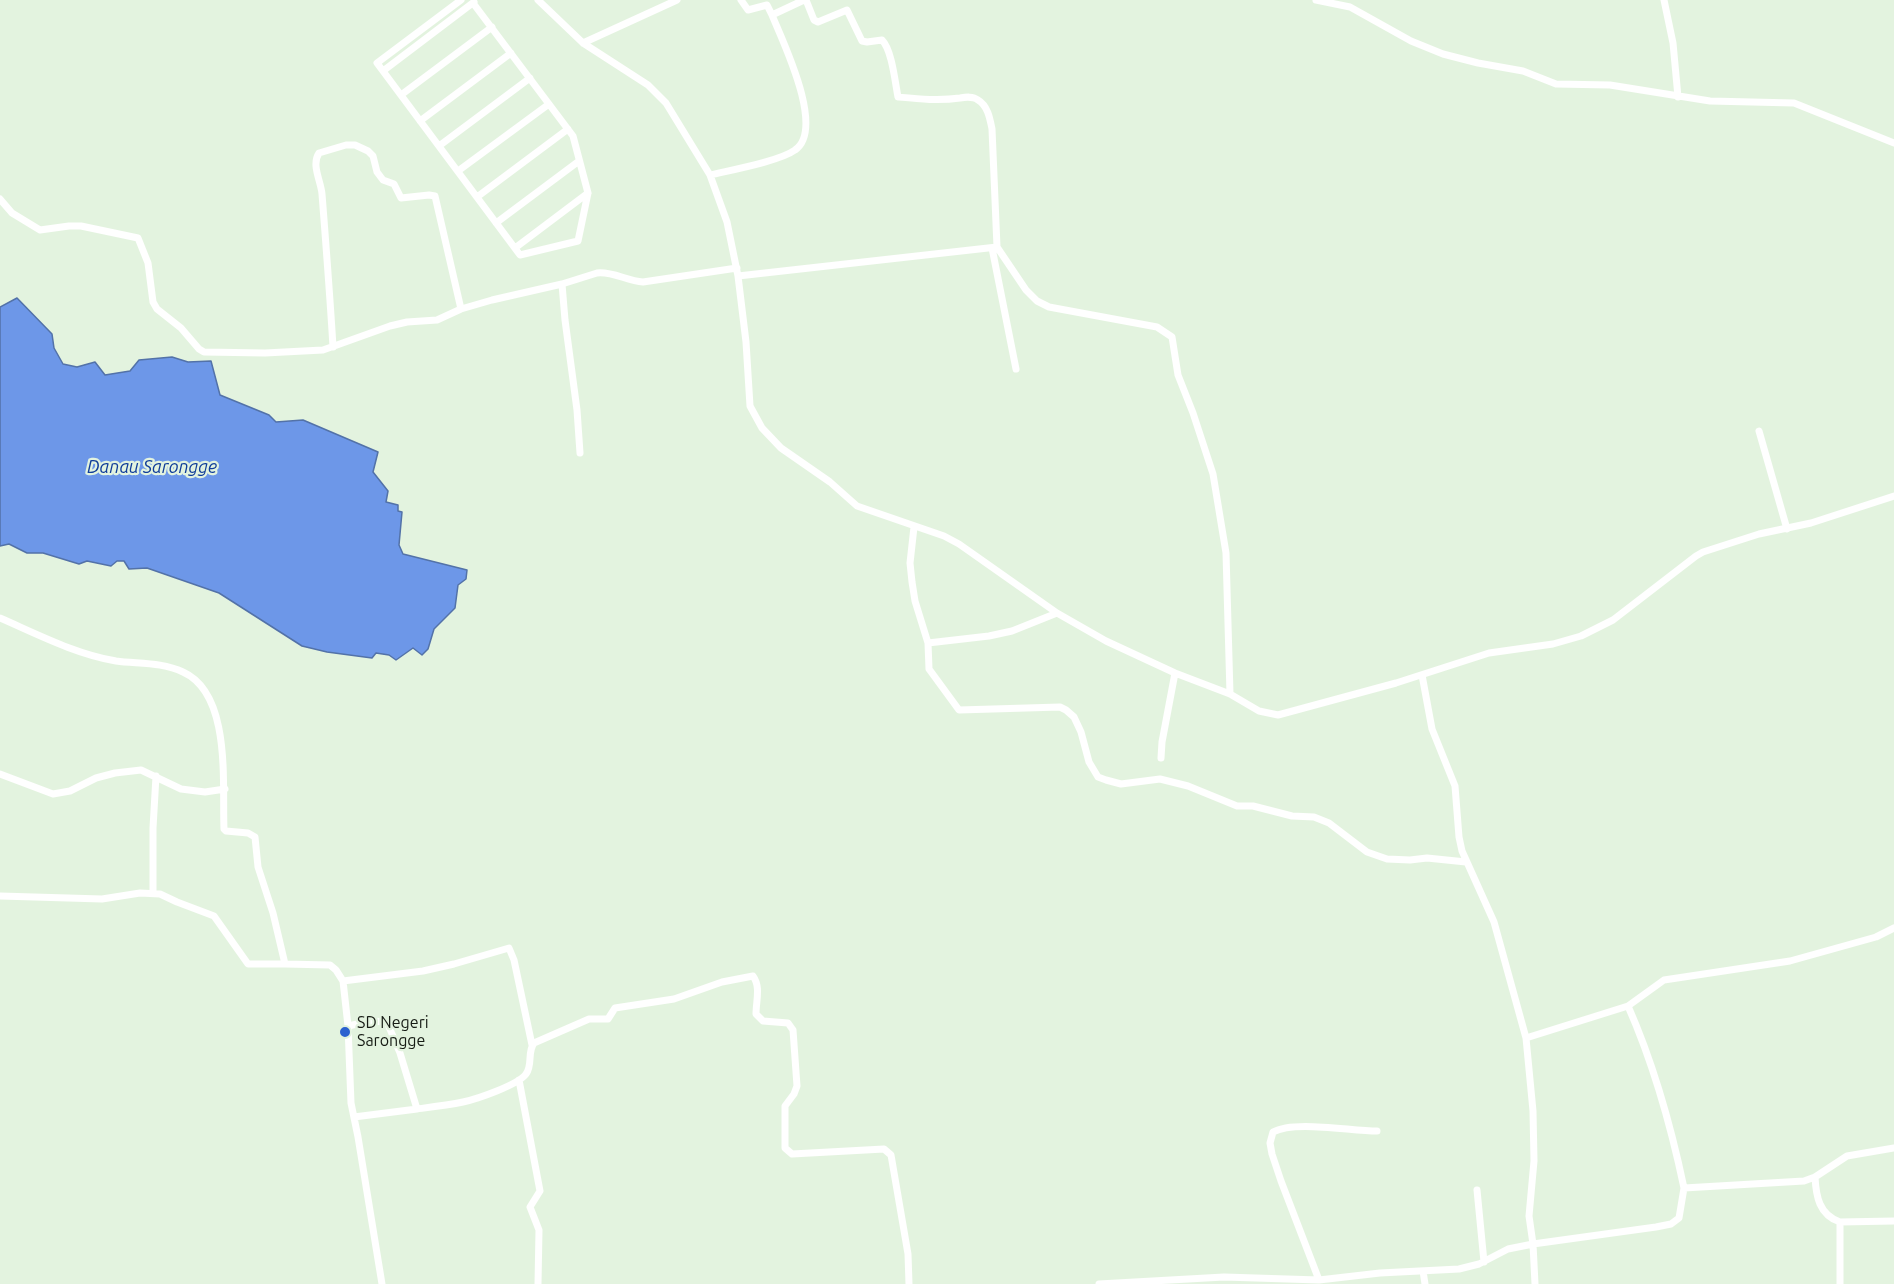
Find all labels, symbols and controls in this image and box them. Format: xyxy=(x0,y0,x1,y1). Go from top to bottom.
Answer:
water label: Danau Sarongge xyxy=(87,456,217,478)
place label: SD Negeri Sarongge xyxy=(357,1013,429,1051)
marker: SD Negeri Sarongge xyxy=(338,1025,352,1039)

